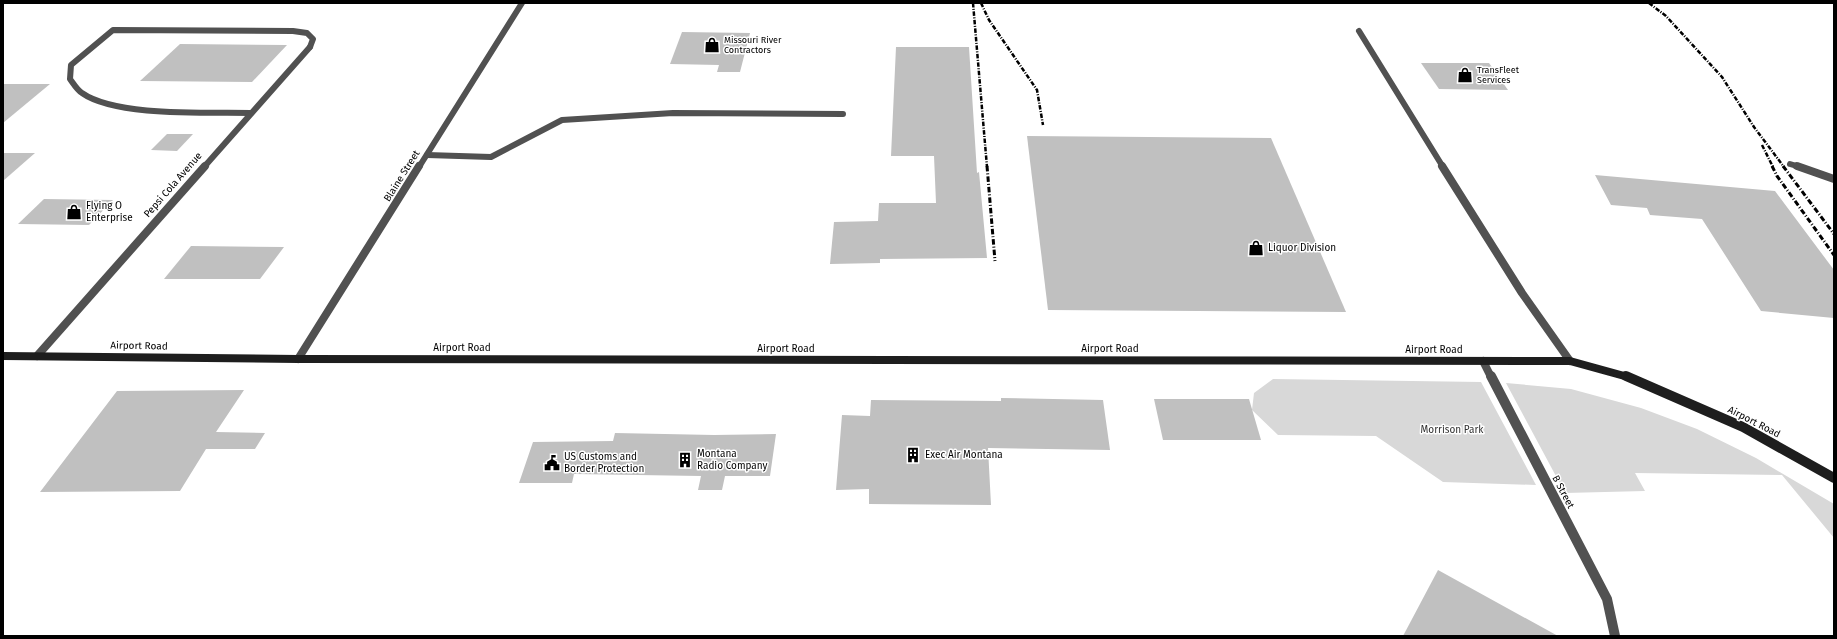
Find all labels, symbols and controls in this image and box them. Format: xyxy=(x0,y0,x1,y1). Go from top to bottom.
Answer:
place label: Missouri River Contractors xyxy=(724,35,782,55)
shop icon: Missouri River Contractors xyxy=(703,36,721,54)
place label: TransFleet Services xyxy=(1477,65,1520,85)
shop icon: TransFleet Services xyxy=(1456,66,1474,84)
street label: Blaine Street xyxy=(381,148,423,204)
street label: Pepsi Cola Avenue xyxy=(141,150,205,220)
place label: Flying O Enterprise xyxy=(86,200,133,224)
shop icon: Flying O Enterprise xyxy=(65,203,83,221)
shop icon: Liquor Division xyxy=(1247,239,1265,257)
place label: Liquor Division xyxy=(1268,242,1336,254)
street label: Airport Road xyxy=(110,340,168,353)
street label: Airport Road xyxy=(433,342,491,354)
street label: Airport Road xyxy=(757,343,815,355)
street label: Airport Road xyxy=(1081,343,1139,355)
street label: Airport Road xyxy=(1405,344,1463,356)
street label: Airport Road xyxy=(1726,404,1782,440)
park label: Morrison Park xyxy=(1421,424,1484,436)
building icon: Exec Air Montana xyxy=(904,446,922,464)
place label: Montana Radio Company xyxy=(697,448,768,472)
place label: Exec Air Montana xyxy=(925,449,1003,461)
place label: US Customs and Border Protection xyxy=(564,451,644,475)
building icon: Montana Radio Company xyxy=(676,451,694,469)
public building icon: US Customs and Border Protection xyxy=(543,454,561,472)
street label: B Street xyxy=(1549,473,1577,511)

